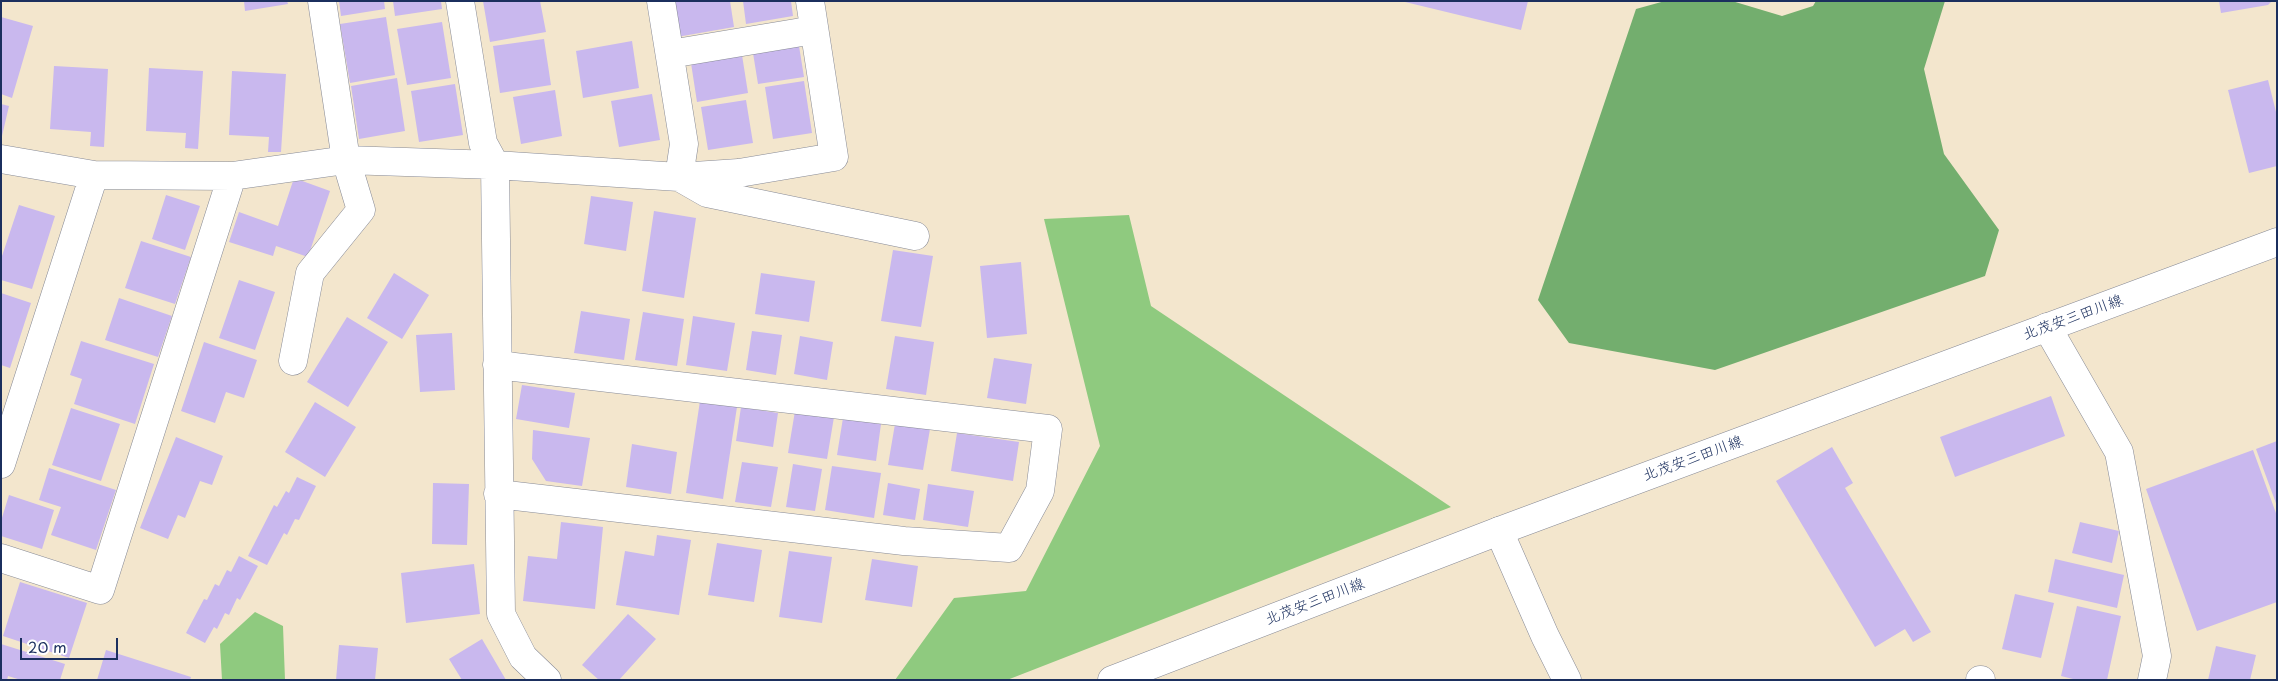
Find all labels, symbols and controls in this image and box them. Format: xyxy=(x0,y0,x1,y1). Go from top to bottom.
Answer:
street label: 北茂安三田川線 xyxy=(2021,292,2125,344)
street label: 北茂安三田川線 xyxy=(1641,433,1745,485)
street label: 北茂安三田川線 xyxy=(1263,575,1367,629)
scale bar xyxy=(22,628,120,660)
text: 20 m xyxy=(28,635,67,658)

